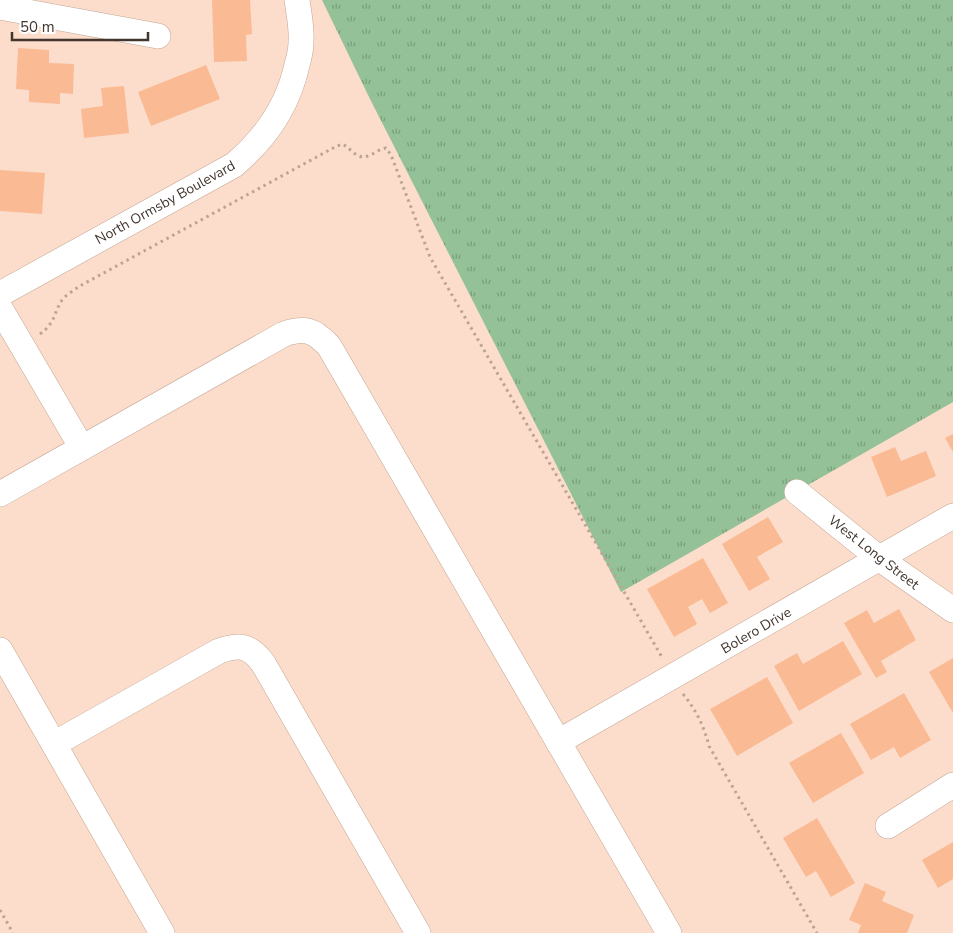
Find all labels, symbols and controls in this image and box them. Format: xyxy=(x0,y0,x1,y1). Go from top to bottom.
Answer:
scale bar xyxy=(12,10,149,42)
text: 50 m xyxy=(20,17,55,37)
street label: North Ormsby Boulevard xyxy=(92,156,239,249)
street label: West Long Street xyxy=(824,511,923,594)
street label: Bolero Drive xyxy=(718,603,795,658)

